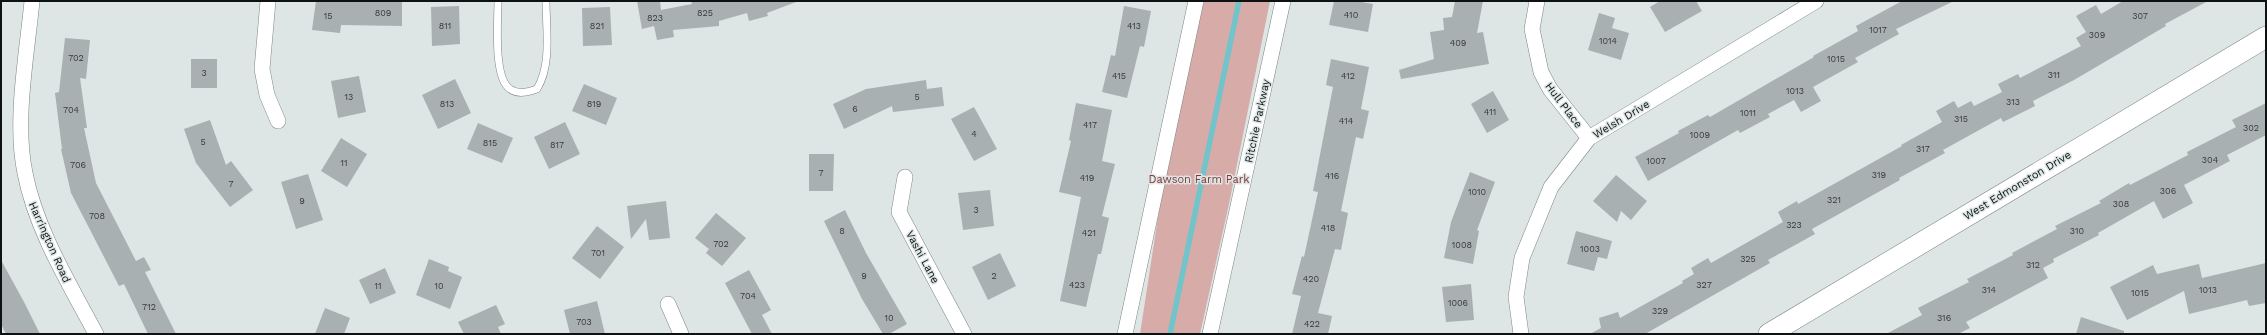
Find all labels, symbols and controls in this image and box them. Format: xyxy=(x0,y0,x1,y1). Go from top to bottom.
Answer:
house number: 809 xyxy=(375,8,391,18)
house number: 825 xyxy=(697,8,713,18)
house number: 410 xyxy=(1344,10,1359,20)
house number: 15 xyxy=(324,11,332,21)
house number: 307 xyxy=(2132,11,2148,21)
house number: 823 xyxy=(647,13,663,23)
house number: 811 xyxy=(439,21,451,31)
house number: 821 xyxy=(590,21,604,31)
house number: 413 xyxy=(1127,21,1141,31)
house number: 1017 xyxy=(1869,25,1887,35)
house number: 309 xyxy=(2089,30,2105,40)
house number: 1014 xyxy=(1599,36,1618,46)
house number: 409 xyxy=(1450,38,1466,48)
house number: 702 xyxy=(68,53,84,63)
house number: 1015 xyxy=(1827,54,1845,64)
house number: 3 xyxy=(201,68,207,78)
house number: 311 xyxy=(2048,70,2060,80)
house number: 415 xyxy=(1112,71,1126,81)
house number: 412 xyxy=(1341,71,1355,81)
street label: Ritchie Parkway xyxy=(1242,78,1273,164)
street label: Hull Place xyxy=(1542,80,1585,131)
house number: 1013 xyxy=(1786,86,1804,96)
house number: 13 xyxy=(345,92,353,102)
house number: 5 xyxy=(914,92,920,102)
street label: Welsh Drive xyxy=(1591,97,1652,141)
house number: 313 xyxy=(2006,97,2020,107)
house number: 813 xyxy=(440,99,454,109)
house number: 819 xyxy=(587,99,601,109)
house number: 6 xyxy=(852,104,858,114)
house number: 704 xyxy=(63,105,79,115)
house number: 411 xyxy=(1484,107,1496,117)
house number: 1011 xyxy=(1740,108,1756,118)
house number: 315 xyxy=(1954,114,1968,124)
house number: 414 xyxy=(1339,116,1354,126)
house number: 417 xyxy=(1083,120,1097,130)
house number: 302 xyxy=(2243,123,2259,133)
house number: 4 xyxy=(971,129,977,139)
house number: 1009 xyxy=(1690,130,1710,140)
house number: 5 xyxy=(200,137,206,147)
house number: 815 xyxy=(483,138,497,148)
house number: 817 xyxy=(550,140,564,150)
house number: 317 xyxy=(1916,144,1930,154)
street label: West Edmonston Drive xyxy=(1961,148,2073,223)
house number: 304 xyxy=(2202,155,2219,165)
house number: 1007 xyxy=(1646,156,1666,166)
house number: 11 xyxy=(340,158,348,168)
house number: 706 xyxy=(70,160,86,170)
house number: 7 xyxy=(818,168,824,178)
house number: 319 xyxy=(1872,170,1886,180)
house number: 416 xyxy=(1325,171,1339,181)
house number: 419 xyxy=(1080,173,1094,183)
park label: Dawson Farm Park xyxy=(1149,173,1249,186)
house number: 7 xyxy=(228,179,234,189)
house number: 306 xyxy=(2160,186,2176,196)
house number: 1010 xyxy=(1468,187,1487,197)
house number: 321 xyxy=(1827,195,1841,205)
house number: 9 xyxy=(299,196,305,206)
house number: 308 xyxy=(2113,199,2129,209)
street label: Harrington Road xyxy=(26,200,73,285)
house number: 3 xyxy=(973,205,979,215)
house number: 708 xyxy=(89,211,105,221)
house number: 323 xyxy=(1786,220,1802,230)
house number: 418 xyxy=(1321,223,1335,233)
house number: 8 xyxy=(839,226,845,236)
house number: 310 xyxy=(2070,226,2085,236)
house number: 421 xyxy=(1082,228,1096,238)
street label: Vashi Lane xyxy=(903,229,942,286)
house number: 702 xyxy=(713,239,729,249)
house number: 1008 xyxy=(1452,240,1472,250)
house number: 1003 xyxy=(1580,244,1600,254)
house number: 701 xyxy=(591,248,605,258)
house number: 325 xyxy=(1740,254,1756,264)
house number: 312 xyxy=(2026,260,2040,270)
house number: 9 xyxy=(861,271,867,281)
house number: 2 xyxy=(991,271,997,281)
house number: 420 xyxy=(1303,274,1320,284)
house number: 423 xyxy=(1069,280,1085,290)
house number: 327 xyxy=(1696,280,1712,290)
house number: 11 xyxy=(374,281,382,291)
house number: 10 xyxy=(434,281,444,291)
house number: 314 xyxy=(1982,285,1997,295)
house number: 1013 xyxy=(2199,285,2217,295)
house number: 1015 xyxy=(2131,288,2149,298)
house number: 704 xyxy=(740,291,756,301)
house number: 1006 xyxy=(1448,298,1468,308)
house number: 712 xyxy=(142,302,156,312)
house number: 329 xyxy=(1652,306,1668,316)
house number: 10 xyxy=(884,313,894,323)
house number: 316 xyxy=(1937,313,1951,323)
house number: 703 xyxy=(576,317,592,327)
house number: 422 xyxy=(1304,319,1320,329)

